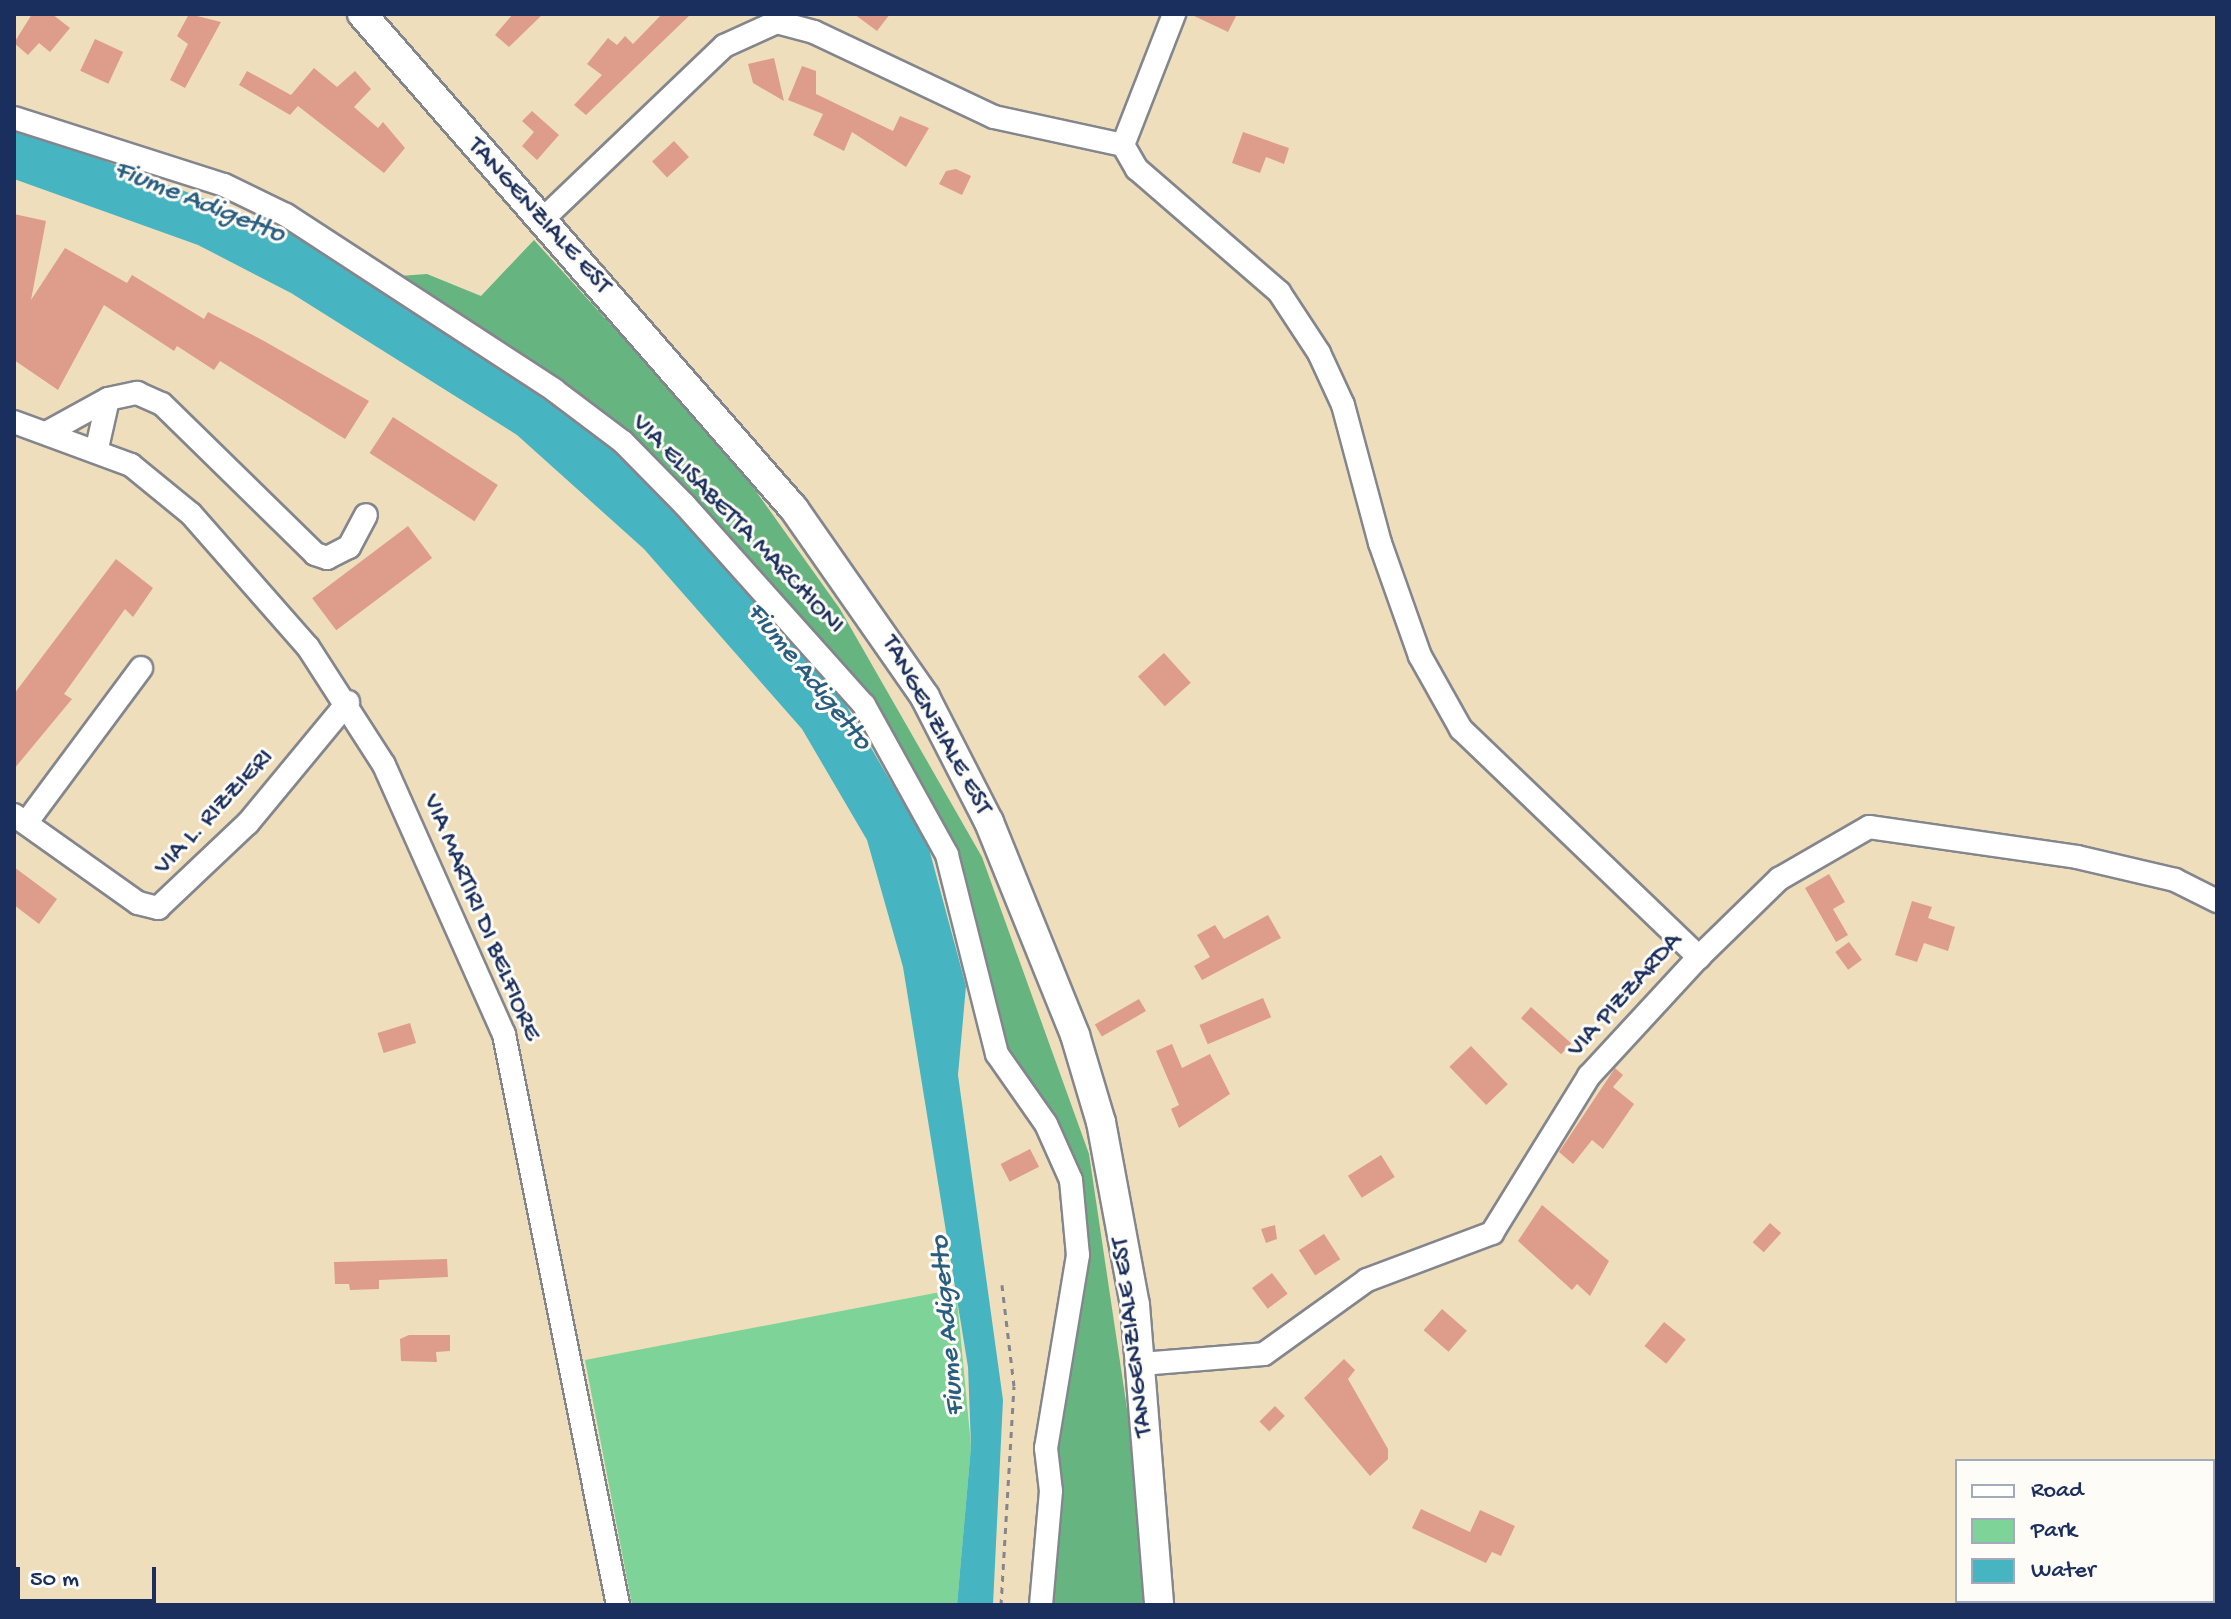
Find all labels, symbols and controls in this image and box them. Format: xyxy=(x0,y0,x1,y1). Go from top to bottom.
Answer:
street label: TANGENZIALE EST xyxy=(459,132,617,302)
water label: Fiume Adigetto xyxy=(109,153,289,253)
street label: VIA ELISABETTA MARCHIONI xyxy=(624,409,850,641)
water label: Fiume Adigetto xyxy=(738,596,878,758)
street label: TANGENZIALE EST xyxy=(873,631,997,821)
street label: VIA L. RIZZIERI xyxy=(148,743,282,883)
street label: VIA MARTIRI DI BELFIORE xyxy=(414,790,546,1046)
street label: VIA PIZZARDA xyxy=(1562,927,1690,1065)
water label: Fiume Adigetto xyxy=(924,1234,974,1418)
street label: TANGENZIALE EST xyxy=(1106,1236,1162,1438)
legend xyxy=(1955,1459,2215,1603)
text: Road xyxy=(2031,1477,2083,1506)
text: Park xyxy=(2031,1517,2077,1546)
scale bar xyxy=(20,1551,160,1601)
text: Water xyxy=(2031,1557,2095,1586)
text: 50 m xyxy=(30,1566,79,1595)

